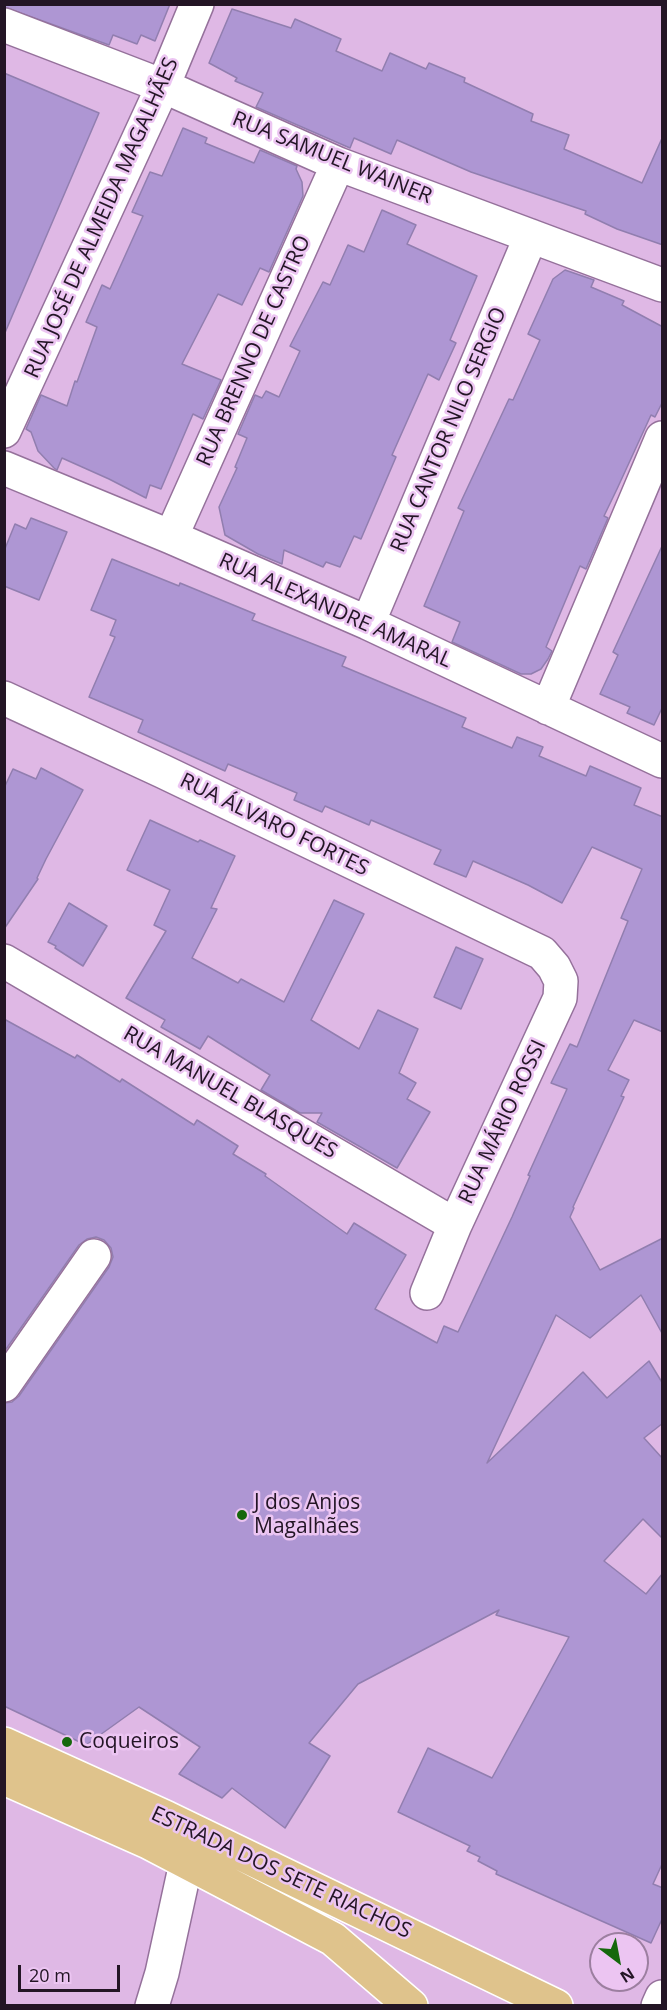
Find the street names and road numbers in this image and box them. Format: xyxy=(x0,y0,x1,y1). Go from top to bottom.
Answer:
street label: RUA JOSÉ DE ALMEIDA MAGALHÃES xyxy=(20,54,184,382)
street label: RUA SAMUEL WAINER xyxy=(229,106,435,210)
street label: RUA BRENNO DE CASTRO xyxy=(192,232,316,470)
street label: RUA CANTOR NILO SERGIO xyxy=(386,304,512,556)
street label: RUA ALEXANDRE AMARAL xyxy=(215,548,455,674)
street label: RUA ÁLVARO FORTES xyxy=(176,768,372,882)
street label: RUA MANUEL BLASQUES xyxy=(119,1021,341,1165)
street label: RUA MÁRIO ROSSI xyxy=(454,1036,552,1208)
street label: ESTRADA DOS SETE RIACHOS xyxy=(147,1802,415,1944)

